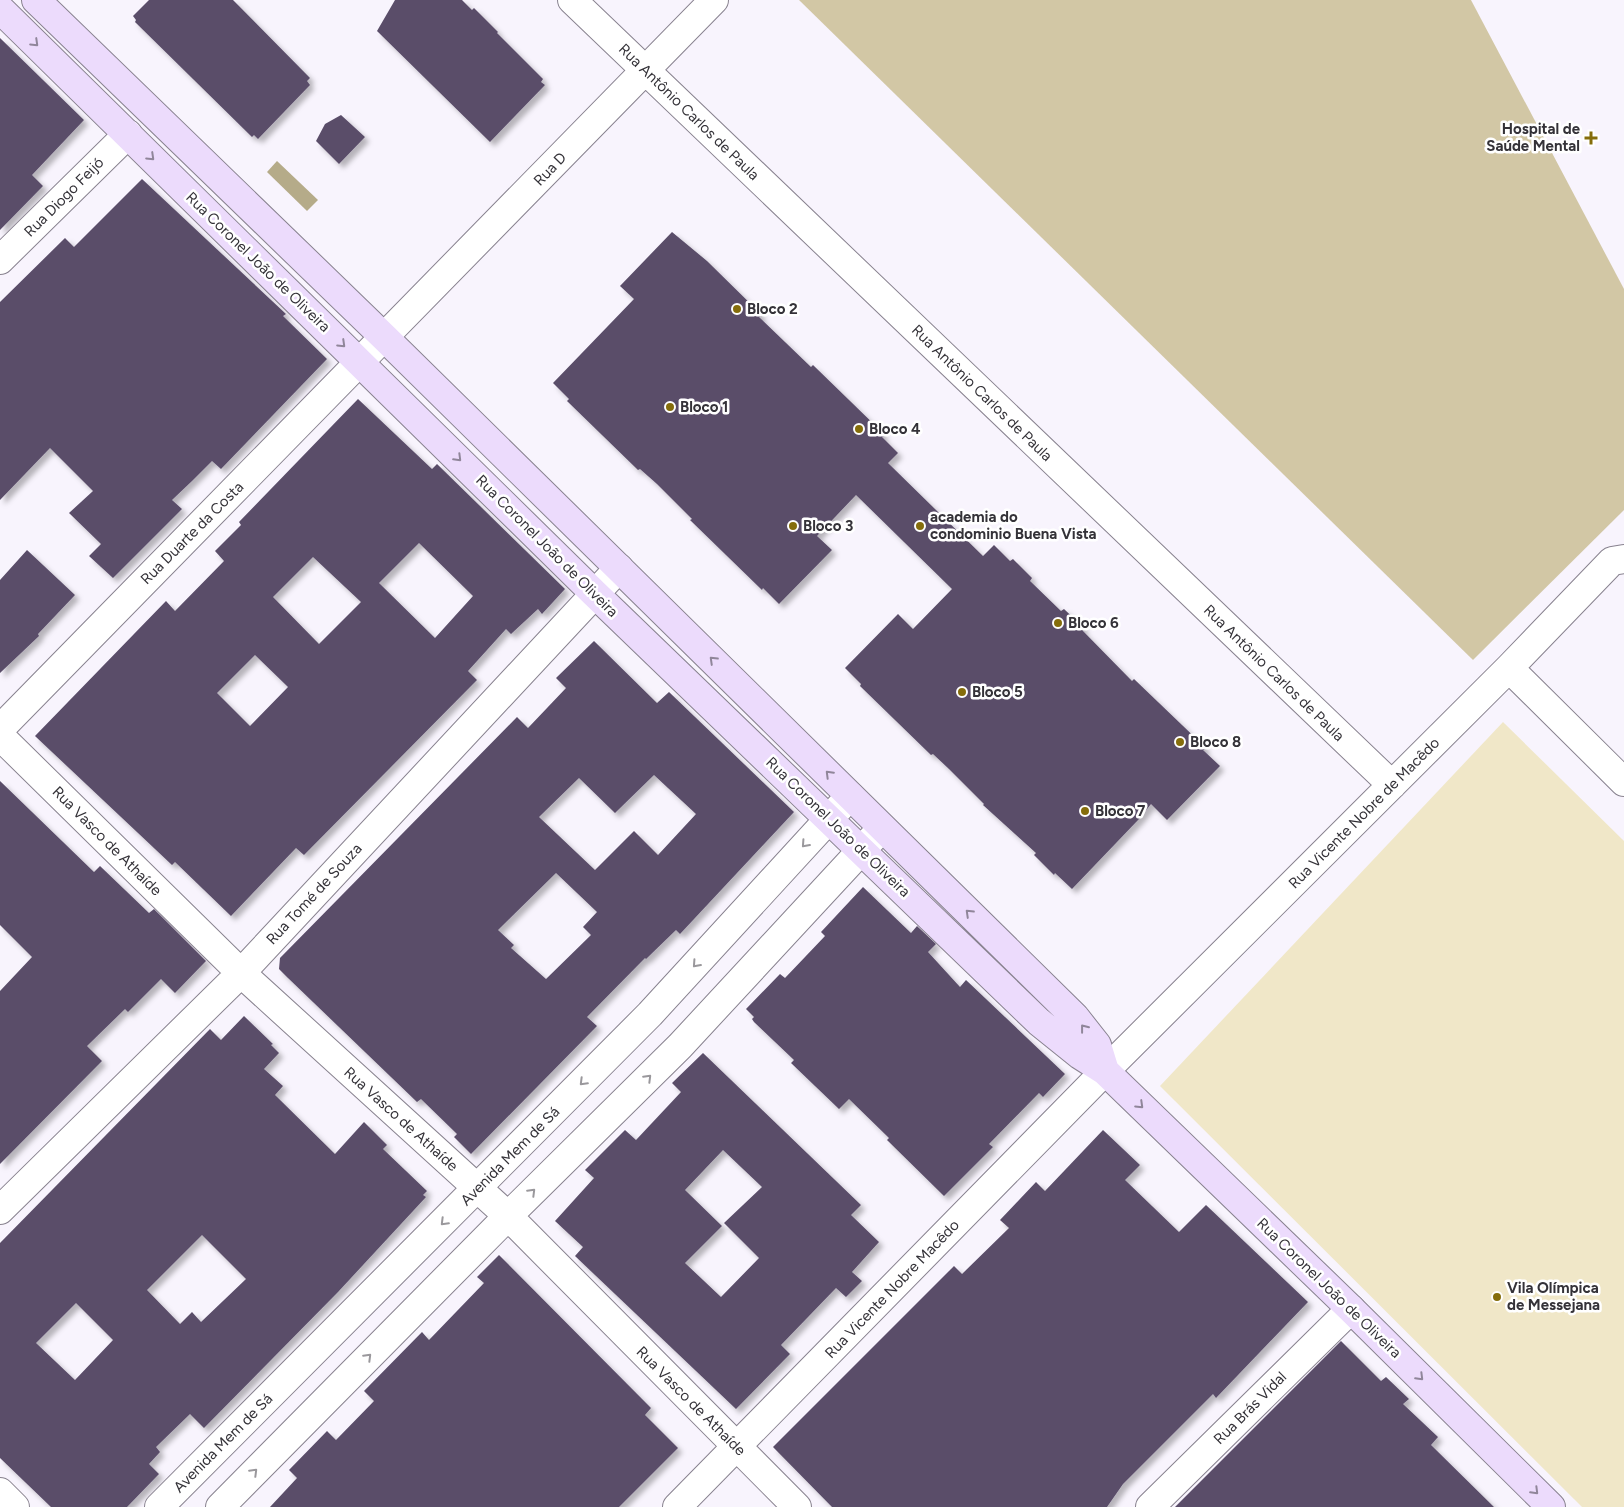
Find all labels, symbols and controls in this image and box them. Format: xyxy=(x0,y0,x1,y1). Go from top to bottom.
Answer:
one-way arrow xyxy=(29,37,38,46)
street label: Rua Antônio Carlos de Paula xyxy=(615,40,763,184)
place label: Hospital de Saúde Mental xyxy=(1486,120,1581,155)
marker: Hospital de Saúde Mental xyxy=(1584,131,1598,145)
street label: Rua D xyxy=(530,149,570,189)
one-way arrow xyxy=(145,151,154,160)
street label: Rua Diogo Feijó xyxy=(20,153,108,241)
street label: Rua Coronel João de Oliveira xyxy=(182,188,334,336)
place label: Bloco 2 xyxy=(747,300,798,318)
marker: Bloco 2 xyxy=(731,303,743,315)
street label: Rua Antônio Carlos de Paula xyxy=(908,321,1056,465)
one-way arrow xyxy=(336,338,345,347)
place label: Bloco 1 xyxy=(680,398,728,416)
marker: Bloco 1 xyxy=(664,401,676,413)
place label: Bloco 4 xyxy=(869,420,921,438)
marker: Bloco 4 xyxy=(853,423,865,435)
one-way arrow xyxy=(452,452,461,461)
street label: Rua Coronel João de Oliveira xyxy=(472,471,622,621)
street label: Rua Duarte da Costa xyxy=(137,478,247,588)
place label: academia do condominio Buena Vista xyxy=(930,508,1097,543)
place label: Bloco 3 xyxy=(803,517,853,535)
marker: Bloco 3 xyxy=(787,520,799,532)
marker: academia do condominio Buena Vista xyxy=(914,520,926,532)
street label: Rua Antônio Carlos de Paula xyxy=(1200,601,1348,745)
place label: Bloco 6 xyxy=(1068,614,1119,632)
marker: Bloco 6 xyxy=(1052,617,1064,629)
one-way arrow xyxy=(709,657,718,666)
place label: Bloco 5 xyxy=(972,683,1023,701)
marker: Bloco 5 xyxy=(956,686,968,698)
place label: Bloco 8 xyxy=(1190,733,1241,751)
street label: Rua Vicente Nobre de Macêdo xyxy=(1285,734,1443,892)
marker: Bloco 8 xyxy=(1174,736,1186,748)
street label: Rua Coronel João de Oliveira xyxy=(762,753,914,901)
one-way arrow xyxy=(825,771,834,780)
street label: Rua Vasco de Athaíde xyxy=(49,783,165,899)
place label: Bloco 7 xyxy=(1095,802,1145,820)
marker: Bloco 7 xyxy=(1079,805,1091,817)
one-way arrow xyxy=(801,838,810,847)
street label: Rua Tomé de Souza xyxy=(262,840,366,948)
one-way arrow xyxy=(966,910,975,919)
one-way arrow xyxy=(692,959,701,968)
one-way arrow xyxy=(1081,1024,1090,1034)
street label: Rua Vasco de Athaíde xyxy=(340,1063,462,1175)
one-way arrow xyxy=(642,1075,651,1084)
one-way arrow xyxy=(580,1076,589,1085)
one-way arrow xyxy=(1134,1099,1143,1108)
street label: Avenida Mem de Sá xyxy=(457,1103,563,1209)
one-way arrow xyxy=(527,1189,536,1198)
street label: Rua Coronel João de Oliveira xyxy=(1253,1214,1405,1362)
one-way arrow xyxy=(441,1216,450,1225)
street label: Rua Vicente Nobre Macêdo xyxy=(821,1216,963,1362)
place label: Vila Olímpica de Messejana xyxy=(1507,1279,1600,1314)
marker: Vila Olímpica de Messejana xyxy=(1491,1291,1503,1303)
street label: Rua Vasco de Athaíde xyxy=(633,1343,749,1459)
one-way arrow xyxy=(362,1354,371,1363)
street label: Rua Brás Vidal xyxy=(1210,1368,1290,1448)
one-way arrow xyxy=(1414,1371,1423,1380)
street label: Avenida Mem de Sá xyxy=(170,1390,276,1496)
one-way arrow xyxy=(248,1469,257,1478)
one-way arrow xyxy=(1529,1486,1538,1495)

